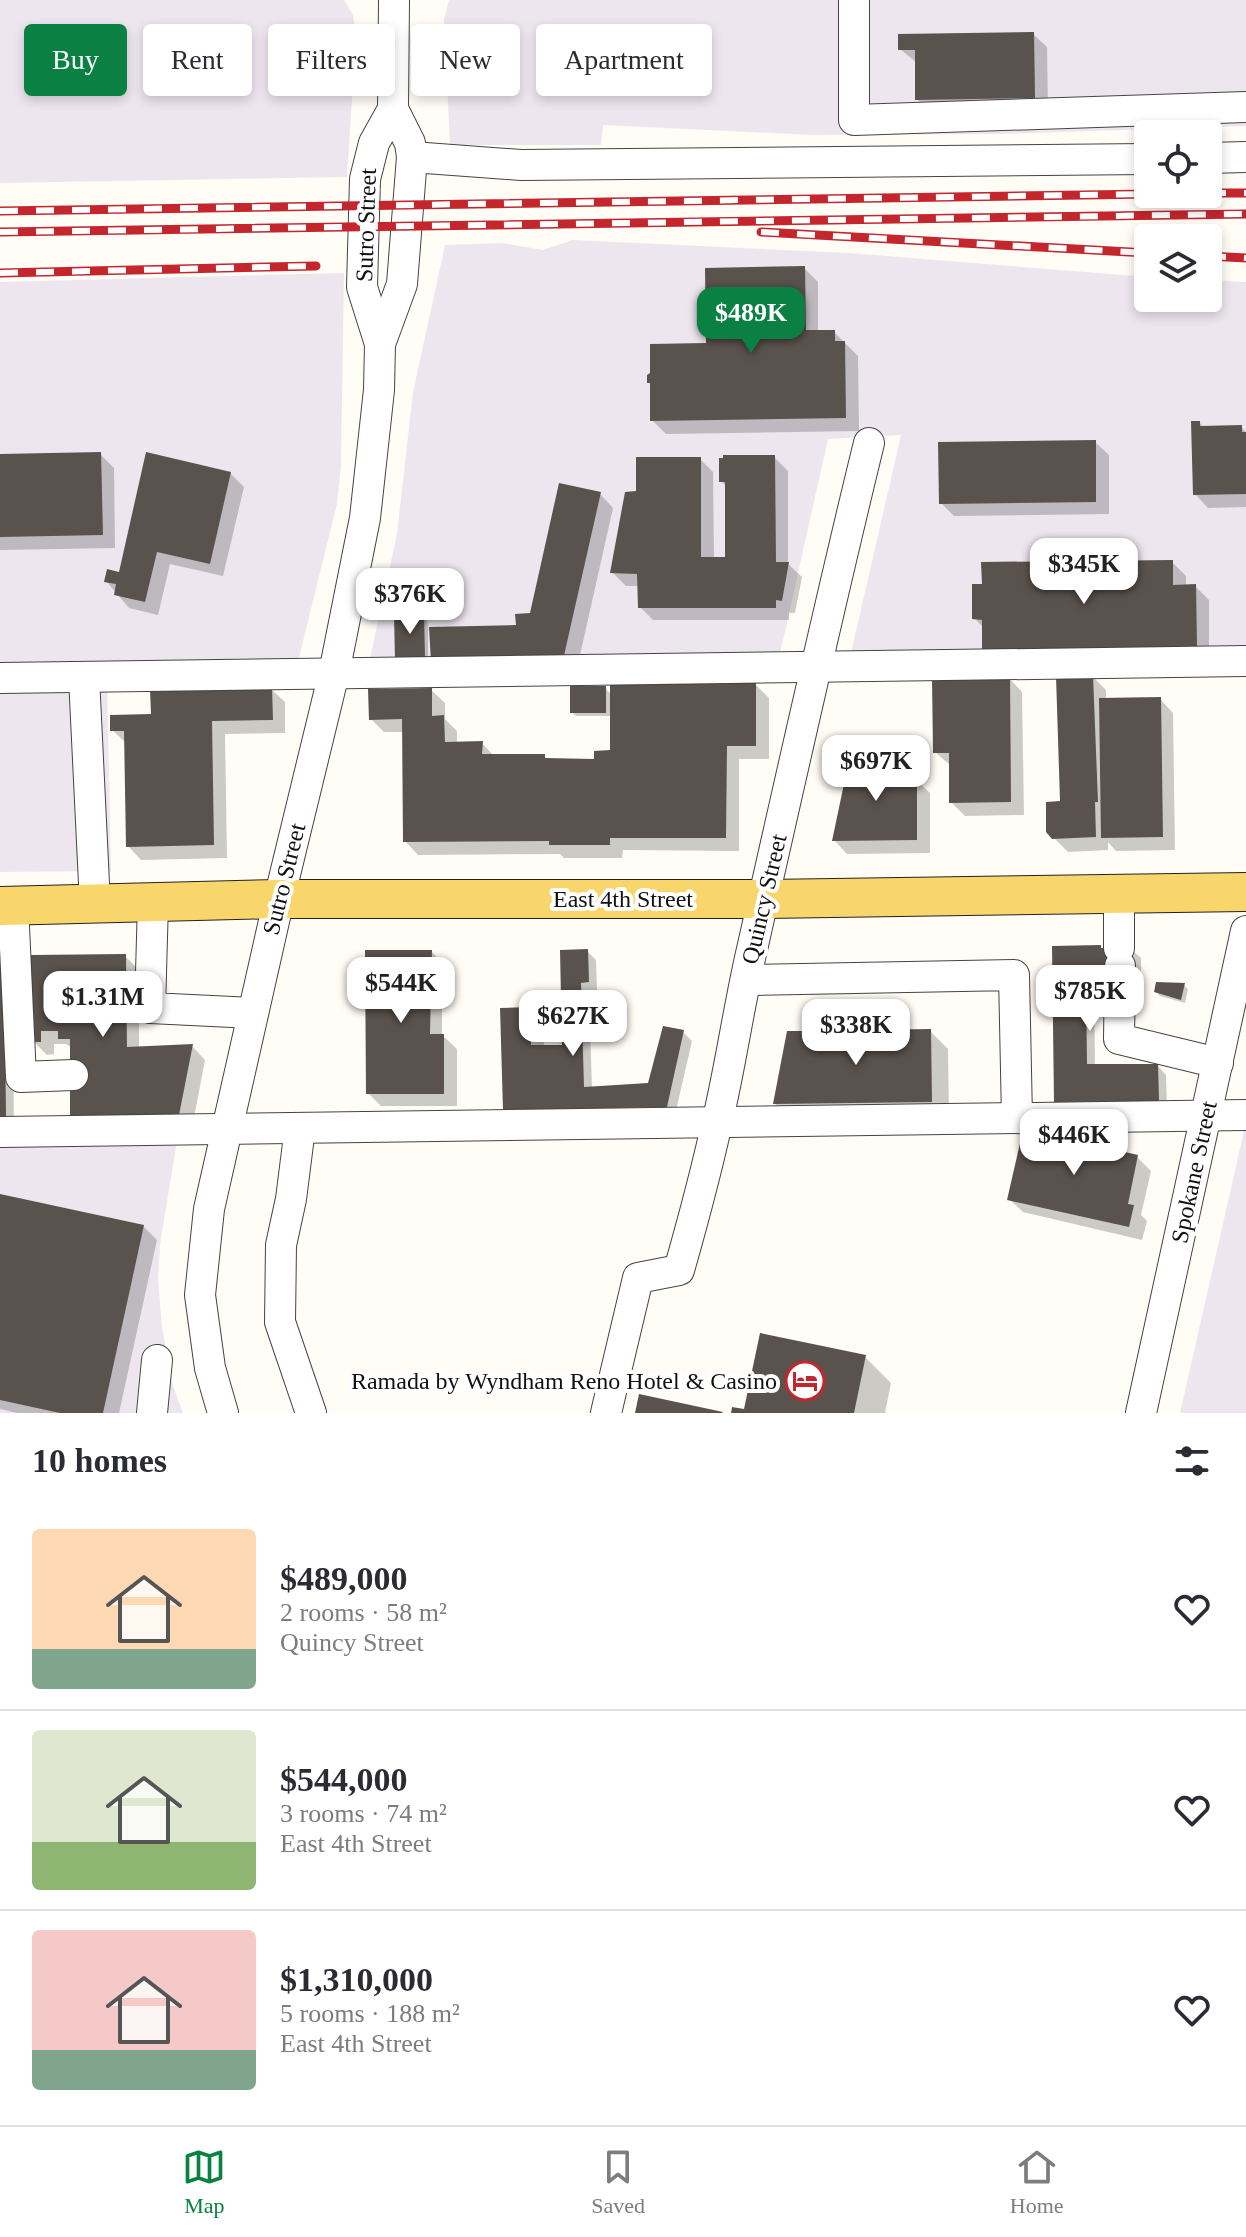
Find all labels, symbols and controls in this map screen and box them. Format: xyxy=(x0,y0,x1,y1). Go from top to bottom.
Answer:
chip: Buy xyxy=(24,24,127,96)
chip: Rent xyxy=(143,24,252,96)
chip: Filters xyxy=(268,24,395,96)
chip: New xyxy=(411,24,520,96)
chip: Apartment xyxy=(536,24,712,96)
map controls xyxy=(1134,120,1222,312)
button: locate xyxy=(1134,120,1222,208)
street label: Sutro Street xyxy=(351,167,381,282)
button: layers xyxy=(1134,224,1222,312)
pin: $489K xyxy=(695,287,807,355)
text: $489K xyxy=(715,298,787,327)
pin: $345K xyxy=(1028,538,1140,606)
text: $345K xyxy=(1048,549,1120,578)
pin: $376K xyxy=(354,568,466,636)
text: $376K xyxy=(374,579,446,608)
pin: $697K xyxy=(820,735,932,803)
text: $697K xyxy=(840,746,912,775)
street label: Sutro Street xyxy=(258,820,310,937)
street label: Quincy Street xyxy=(736,831,792,967)
street label: East 4th Street xyxy=(553,886,693,912)
pin: $544K xyxy=(345,957,457,1025)
pin: $785K xyxy=(1034,965,1146,1033)
text: $544K xyxy=(365,968,437,997)
pin: $1.31M xyxy=(38,971,168,1039)
text: $785K xyxy=(1054,976,1126,1005)
text: $1.31M xyxy=(61,982,145,1011)
pin: $627K xyxy=(517,990,629,1058)
pin: $338K xyxy=(800,999,912,1067)
text: $627K xyxy=(537,1001,609,1030)
text: $338K xyxy=(820,1010,892,1039)
street label: Spokane Street xyxy=(1166,1098,1222,1245)
pin: $446K xyxy=(1018,1109,1130,1177)
text: $446K xyxy=(1038,1120,1110,1149)
hotel icon: Ramada by Wyndham Reno Hotel & Casino xyxy=(784,1360,826,1402)
place label: Ramada by Wyndham Reno Hotel & Casino xyxy=(351,1368,777,1394)
icon: filters xyxy=(1170,1439,1214,1483)
text: 10 homes xyxy=(32,1442,167,1479)
text: $489,000 xyxy=(280,1560,408,1597)
icon: home xyxy=(96,1561,192,1657)
icon: heart xyxy=(1170,1587,1214,1631)
text: 2 rooms · 58 m² xyxy=(280,1598,447,1627)
text: Quincy Street xyxy=(280,1628,424,1657)
text: $544,000 xyxy=(280,1761,408,1798)
icon: home xyxy=(96,1762,192,1858)
icon: heart xyxy=(1170,1788,1214,1832)
text: 3 rooms · 74 m² xyxy=(280,1799,447,1828)
text: East 4th Street xyxy=(280,1829,432,1858)
text: $1,310,000 xyxy=(280,1961,433,1998)
icon: home xyxy=(96,1962,192,2058)
icon: heart xyxy=(1170,1988,1214,2032)
text: 5 rooms · 188 m² xyxy=(280,1999,460,2028)
text: East 4th Street xyxy=(280,2029,432,2058)
tab: Map xyxy=(182,2145,226,2219)
tab: Saved xyxy=(591,2145,645,2219)
tab: Home xyxy=(1010,2145,1064,2219)

